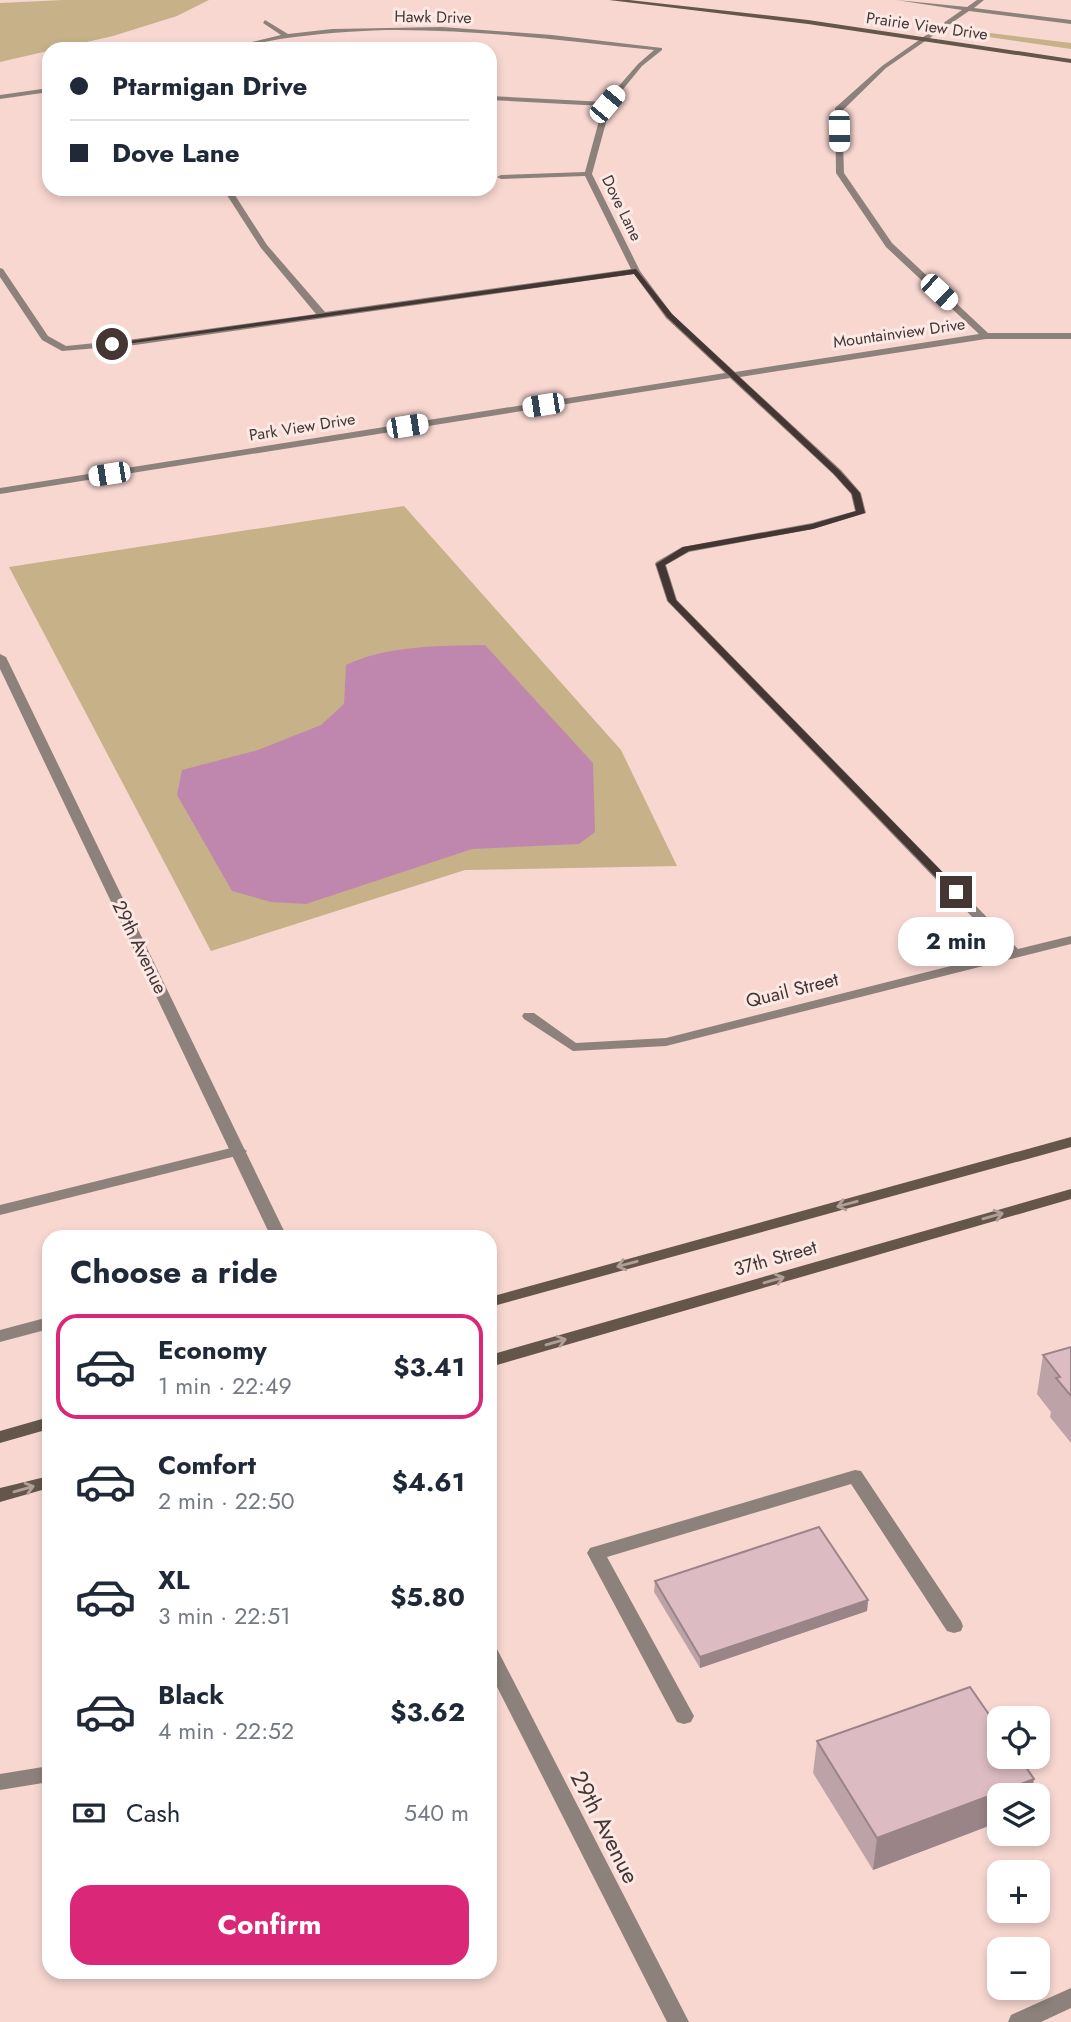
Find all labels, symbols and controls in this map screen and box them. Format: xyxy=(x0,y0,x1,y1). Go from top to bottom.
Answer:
street label: Hawk Drive xyxy=(394,5,472,29)
street label: Prairie View Drive xyxy=(865,6,989,46)
text: Ptarmigan Drive xyxy=(112,67,307,105)
car xyxy=(586,81,629,127)
car xyxy=(829,110,850,152)
text: Dove Lane xyxy=(112,134,240,172)
street label: Dove Lane xyxy=(596,171,648,245)
car xyxy=(917,270,962,314)
street label: Mountainview Drive xyxy=(832,312,966,354)
route start xyxy=(96,328,128,360)
car xyxy=(521,391,566,419)
street label: Park View Drive xyxy=(247,407,357,447)
car xyxy=(385,412,430,440)
car xyxy=(87,460,132,488)
route end xyxy=(940,876,972,908)
street label: 29th Avenue xyxy=(106,896,174,999)
callout: 2 min xyxy=(898,917,1014,966)
text: 2 min xyxy=(926,924,986,958)
street label: Quail Street xyxy=(743,965,842,1015)
one-way arrow xyxy=(836,1198,858,1211)
one-way arrow xyxy=(982,1209,1004,1222)
street label: 37th Street xyxy=(730,1233,820,1283)
text: Choose a ride xyxy=(70,1249,278,1295)
one-way arrow xyxy=(616,1258,639,1271)
one-way arrow xyxy=(763,1272,785,1285)
text: Economy xyxy=(158,1331,267,1369)
icon: car xyxy=(74,1335,137,1398)
one-way arrow xyxy=(545,1335,567,1348)
text: $3.41 xyxy=(393,1348,465,1386)
text: 1 min · 22:49 xyxy=(158,1369,292,1403)
text: Comfort xyxy=(158,1446,256,1484)
icon: car xyxy=(74,1450,137,1513)
text: $4.61 xyxy=(392,1463,465,1501)
one-way arrow xyxy=(13,1481,35,1494)
text: 2 min · 22:50 xyxy=(158,1484,295,1518)
text: XL xyxy=(158,1561,190,1599)
icon: car xyxy=(74,1565,137,1628)
text: $5.80 xyxy=(390,1578,465,1616)
text: 3 min · 22:51 xyxy=(158,1599,291,1633)
text: Black xyxy=(158,1676,224,1714)
icon: car xyxy=(74,1680,137,1743)
text: $3.62 xyxy=(390,1693,465,1731)
map controls xyxy=(987,1706,1050,2000)
button: locate xyxy=(987,1706,1050,1769)
text: 4 min · 22:52 xyxy=(158,1714,294,1748)
street label: 29th Avenue xyxy=(562,1765,648,1889)
button: layers xyxy=(987,1783,1050,1846)
icon: cash xyxy=(70,1794,108,1832)
text: Cash xyxy=(126,1794,180,1832)
text: 540 m xyxy=(404,1796,469,1830)
button: + xyxy=(987,1860,1050,1923)
button: Confirm xyxy=(70,1885,469,1965)
button: − xyxy=(987,1937,1050,2000)

